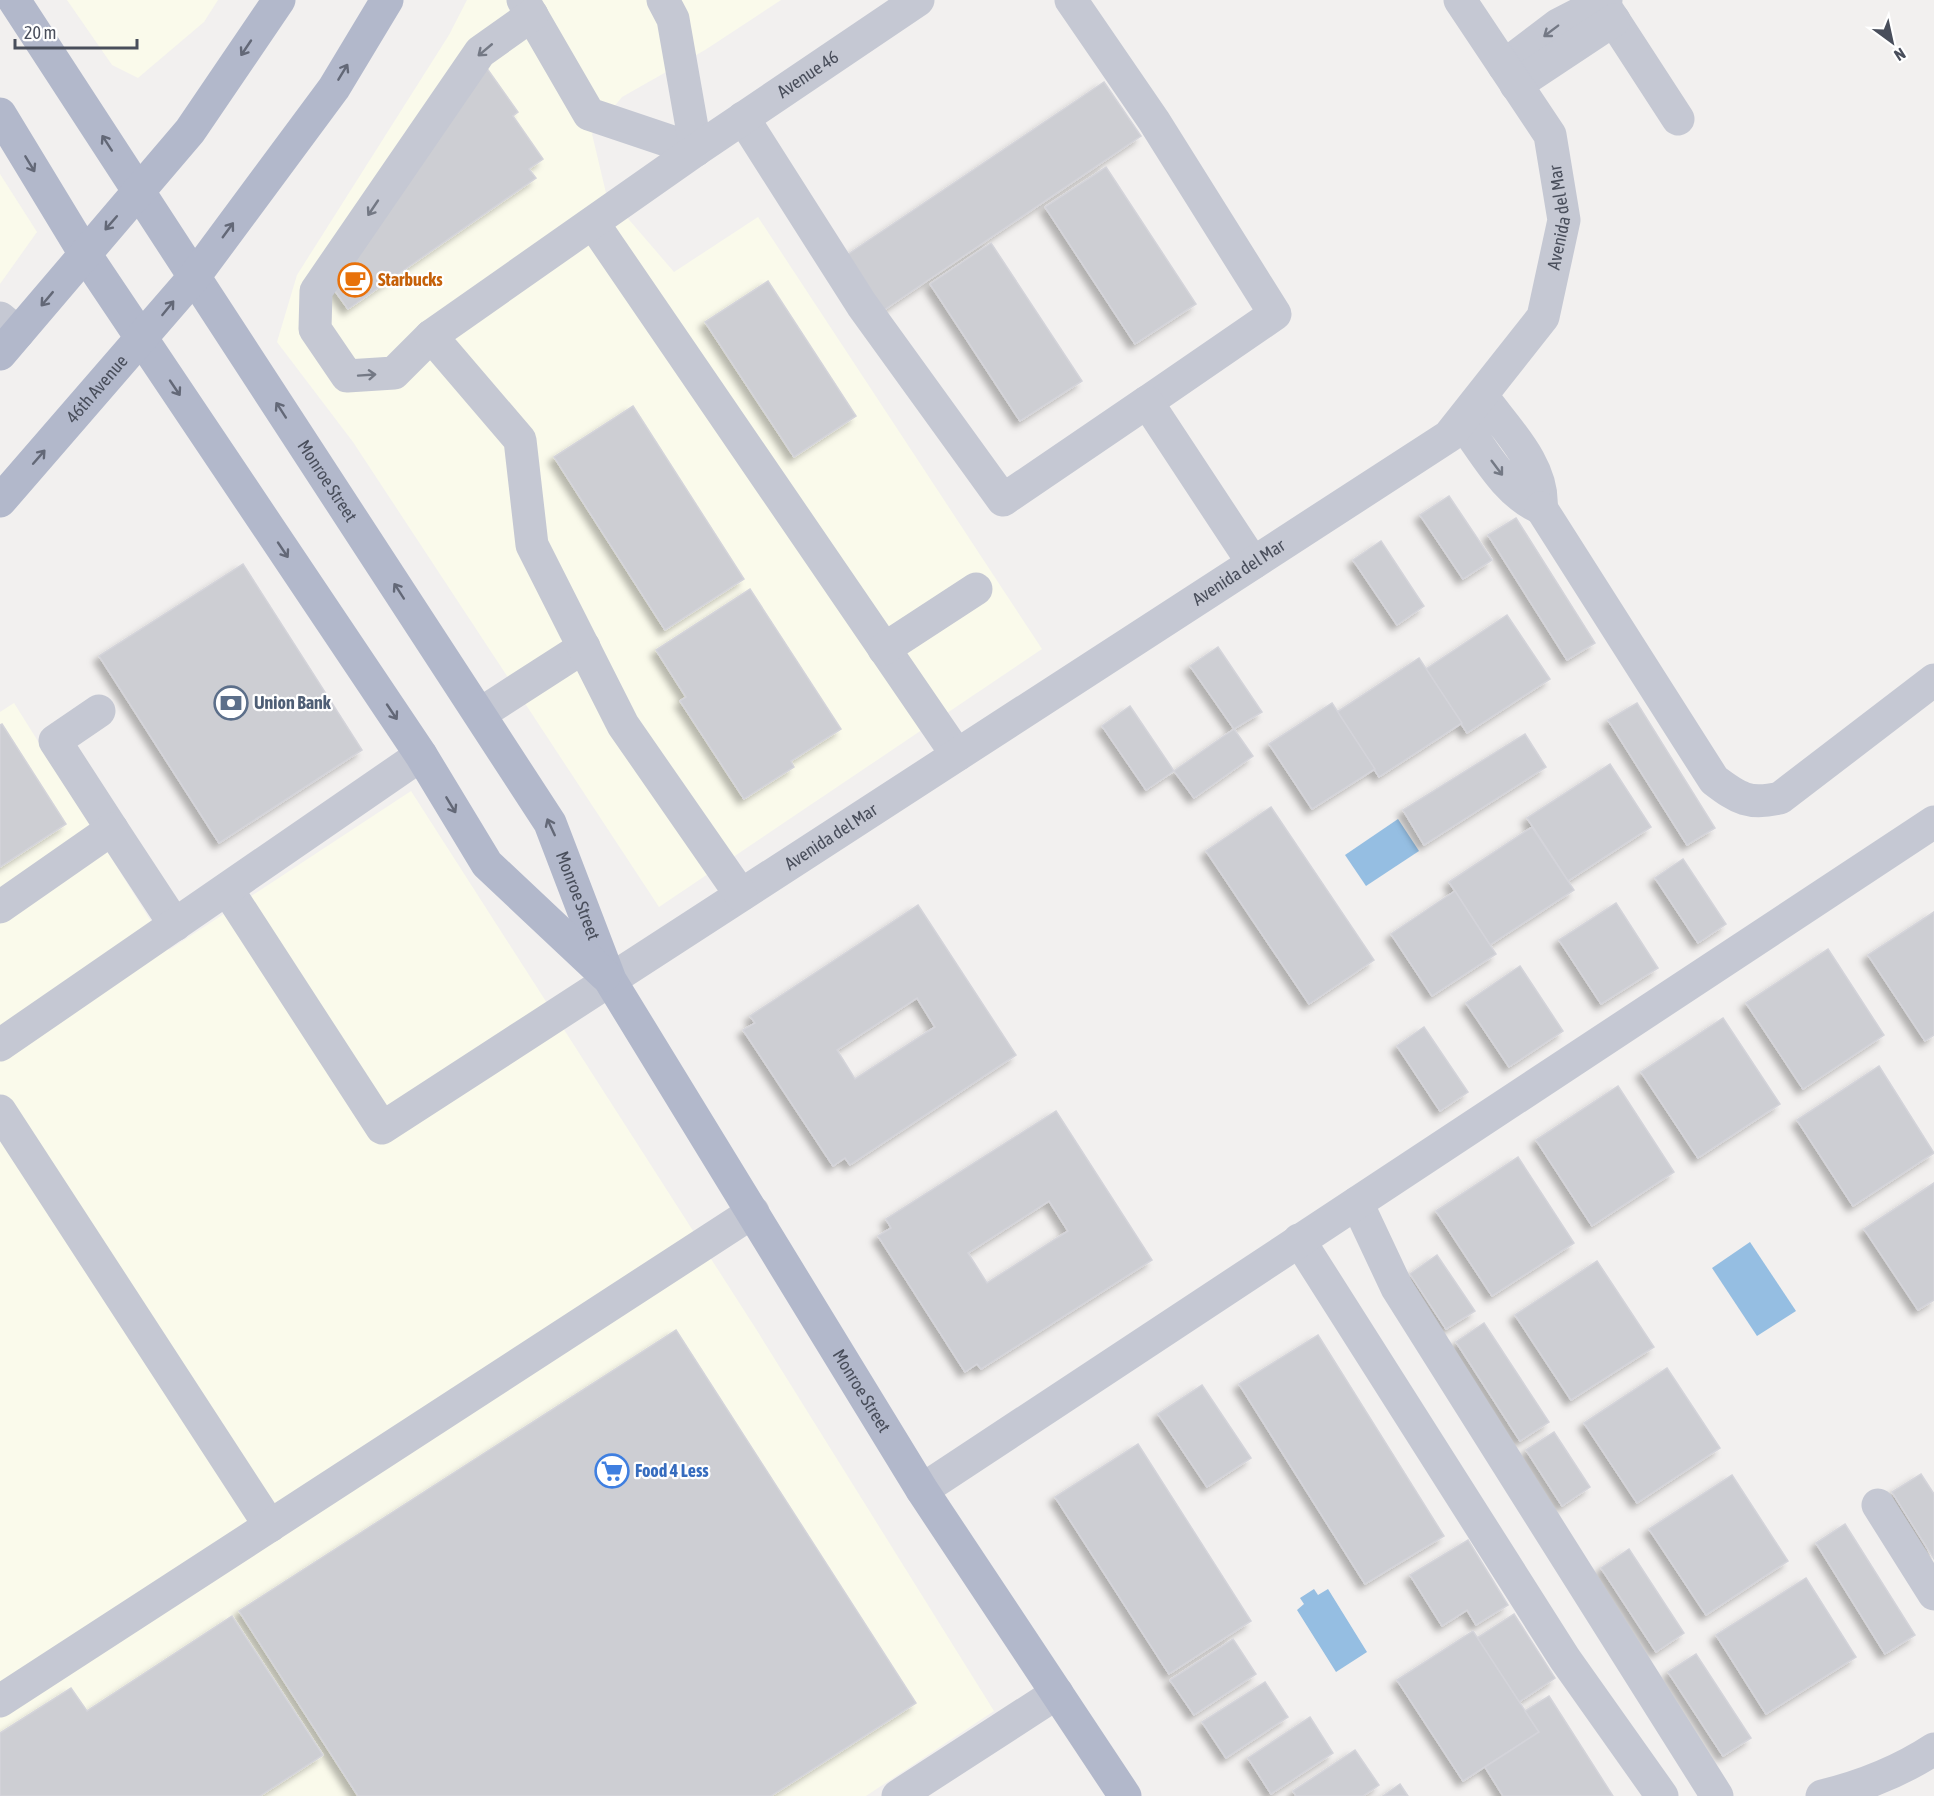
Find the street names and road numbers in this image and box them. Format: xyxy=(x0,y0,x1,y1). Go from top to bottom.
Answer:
street label: Avenue 46 xyxy=(773,46,842,102)
street label: Avenida del Mar xyxy=(1543,163,1574,272)
street label: 46th Avenue xyxy=(61,350,132,427)
street label: Monroe Street xyxy=(293,436,362,526)
street label: Avenida del Mar xyxy=(1188,534,1289,610)
street label: Avenida del Mar xyxy=(780,798,882,874)
street label: Monroe Street xyxy=(552,848,605,943)
street label: Monroe Street xyxy=(829,1345,895,1436)

